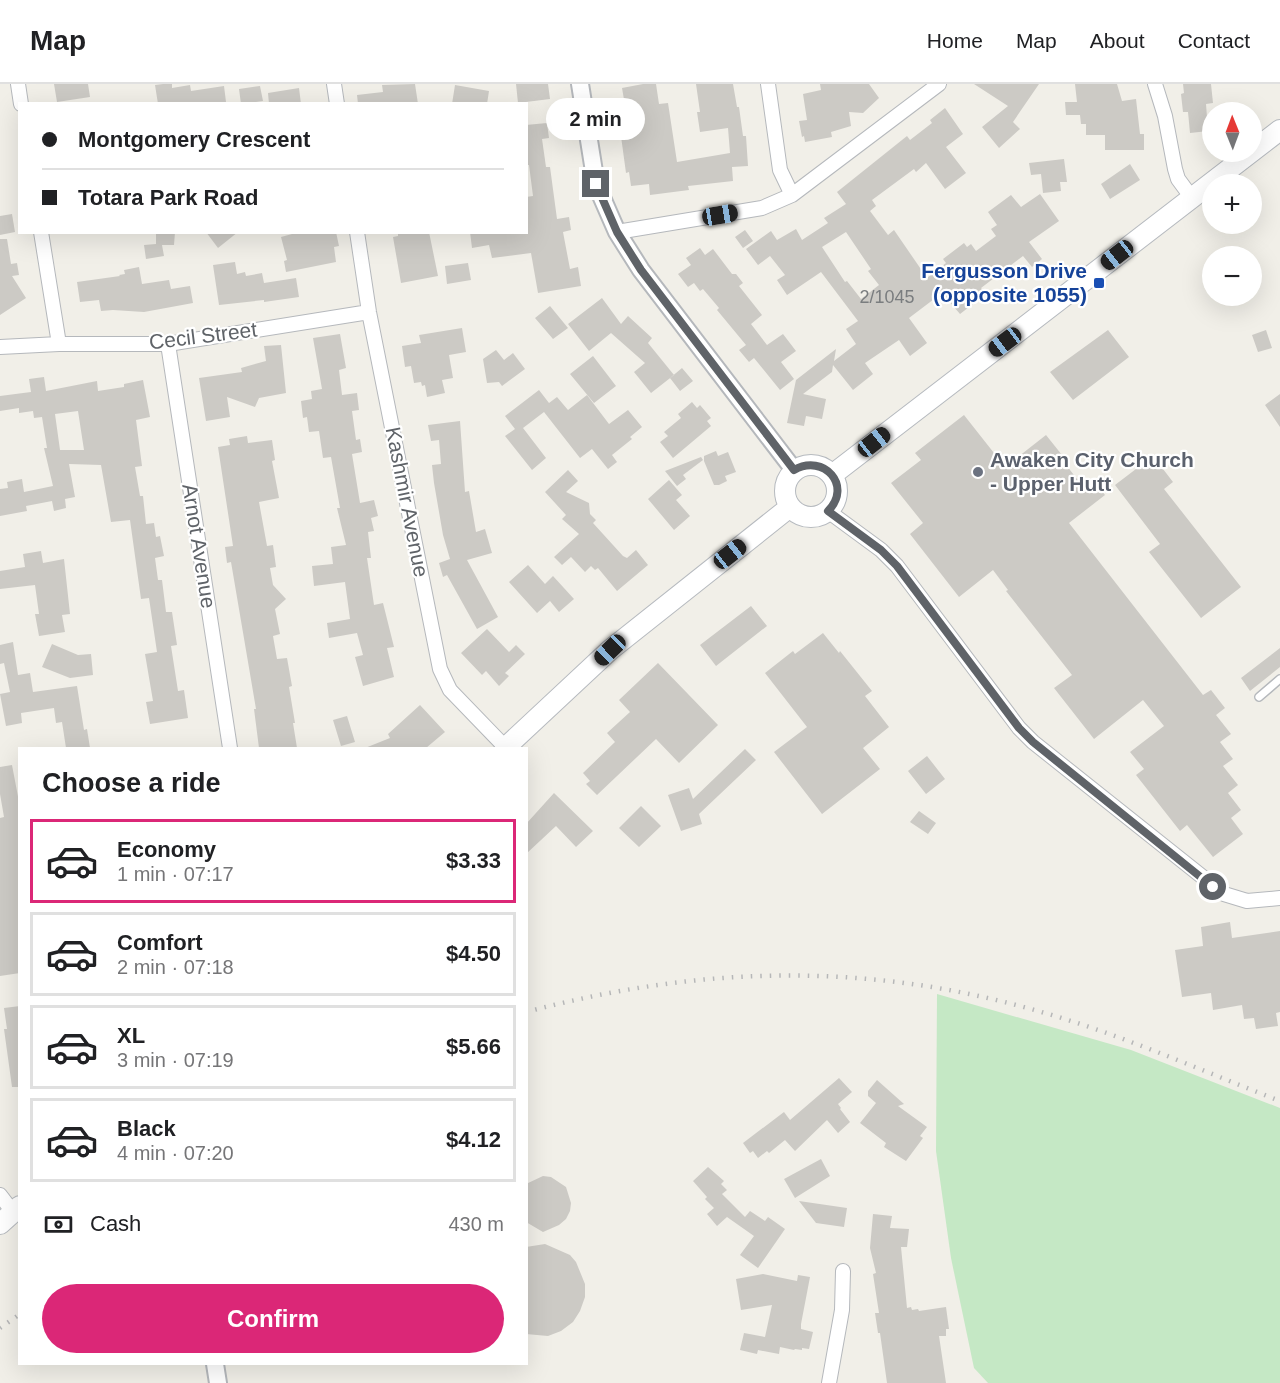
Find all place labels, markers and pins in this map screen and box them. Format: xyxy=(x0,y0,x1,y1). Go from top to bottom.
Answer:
place label: Fergusson Drive (opposite 1055) xyxy=(921,259,1087,306)
marker: Fergusson Drive (opposite 1055) xyxy=(1092,276,1106,290)
place label: Awaken City Church - Upper Hutt xyxy=(990,448,1194,495)
marker: Awaken City Church - Upper Hutt xyxy=(971,465,985,479)

